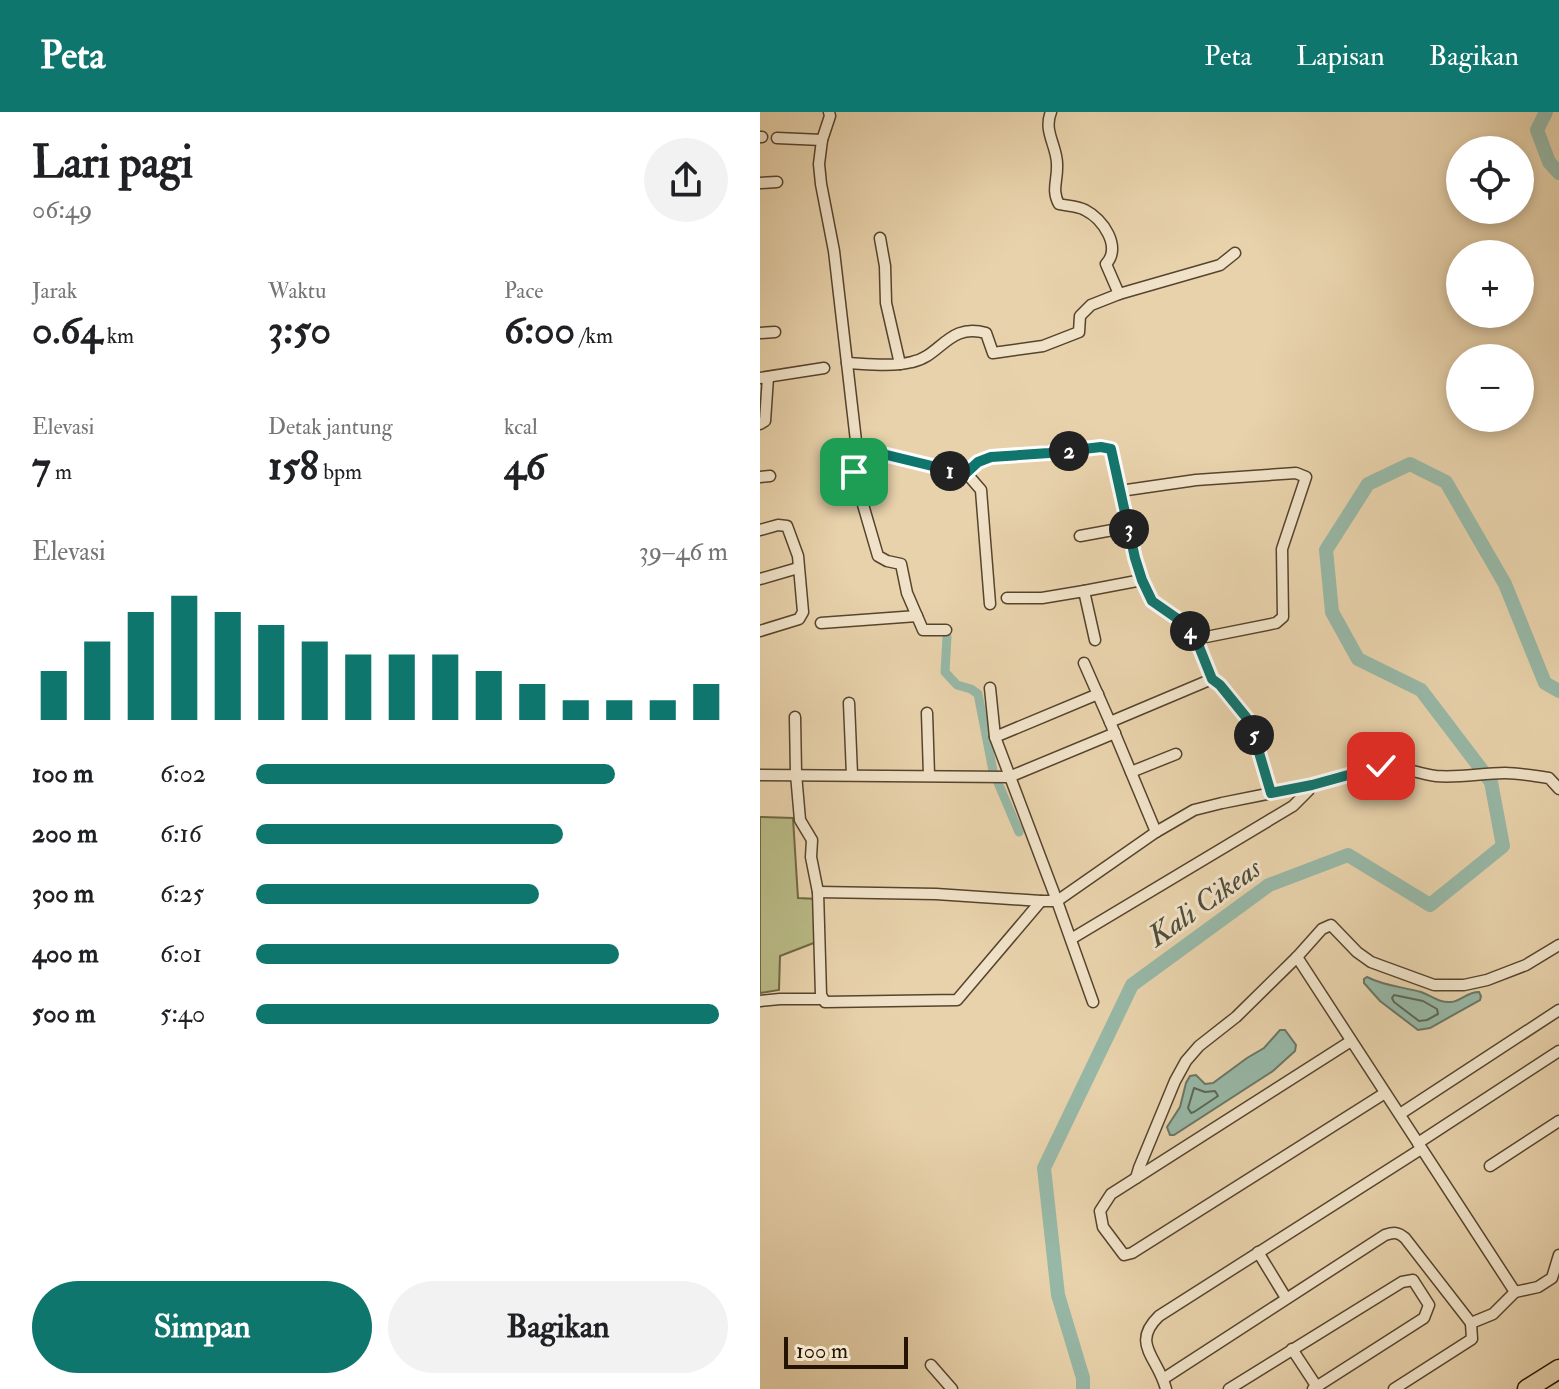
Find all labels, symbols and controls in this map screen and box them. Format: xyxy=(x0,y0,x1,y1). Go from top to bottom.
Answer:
text: Peta xyxy=(40,32,105,80)
text: Peta xyxy=(1204,39,1252,74)
text: Lapisan xyxy=(1296,39,1385,74)
text: Bagikan xyxy=(1429,39,1519,74)
text: Lari pagi xyxy=(32,136,193,191)
map controls xyxy=(1446,136,1534,432)
button: locate xyxy=(1446,136,1534,224)
button: share xyxy=(644,138,728,222)
text: 06:49 xyxy=(32,194,92,226)
button: + xyxy=(1446,240,1534,328)
text: Jarak xyxy=(32,277,77,305)
text: Waktu xyxy=(268,277,326,305)
text: Pace xyxy=(504,277,543,305)
text: 0.64 xyxy=(32,305,102,356)
text: 3:50 xyxy=(268,305,331,356)
text: 6:00 xyxy=(504,305,575,356)
text: km xyxy=(102,322,134,350)
text: /km xyxy=(575,322,613,350)
button: − xyxy=(1446,344,1534,432)
text: Elevasi xyxy=(32,413,94,441)
text: Detak jantung xyxy=(268,413,393,441)
text: kcal xyxy=(504,413,538,441)
pin: 2 xyxy=(1049,431,1089,471)
text: 2 xyxy=(1063,437,1075,465)
pin xyxy=(820,438,888,506)
text: 7 xyxy=(32,441,50,492)
text: 158 xyxy=(268,441,319,492)
text: 46 xyxy=(504,441,546,492)
icon: arrive xyxy=(832,450,876,494)
pin: 1 xyxy=(930,451,970,491)
text: 1 xyxy=(946,457,954,485)
text: m xyxy=(50,458,72,486)
text: bpm xyxy=(319,458,362,486)
pin: 3 xyxy=(1109,509,1149,549)
text: 3 xyxy=(1125,515,1133,543)
text: Elevasi xyxy=(32,536,106,568)
text: 39–46 m xyxy=(639,536,728,568)
pin: 4 xyxy=(1170,611,1210,651)
text: 4 xyxy=(1184,617,1196,645)
pin: 5 xyxy=(1234,715,1274,755)
text: 5 xyxy=(1249,721,1259,749)
pin xyxy=(1347,732,1415,800)
icon: check xyxy=(1359,744,1403,788)
text: 100 m xyxy=(32,758,93,790)
text: 6:02 xyxy=(160,758,206,790)
text: 200 m xyxy=(32,818,97,850)
text: 6:16 xyxy=(160,818,202,850)
water label: Kali Cikeas xyxy=(1139,850,1269,956)
text: 300 m xyxy=(32,878,94,910)
text: 6:25 xyxy=(160,878,204,910)
text: 400 m xyxy=(32,938,98,970)
text: 6:01 xyxy=(160,938,202,970)
text: 500 m xyxy=(32,998,96,1030)
text: 5:40 xyxy=(160,998,205,1030)
button: Simpan xyxy=(32,1281,372,1373)
button: Bagikan xyxy=(388,1281,728,1373)
scale bar xyxy=(784,1333,908,1369)
text: 100 m xyxy=(796,1337,848,1365)

